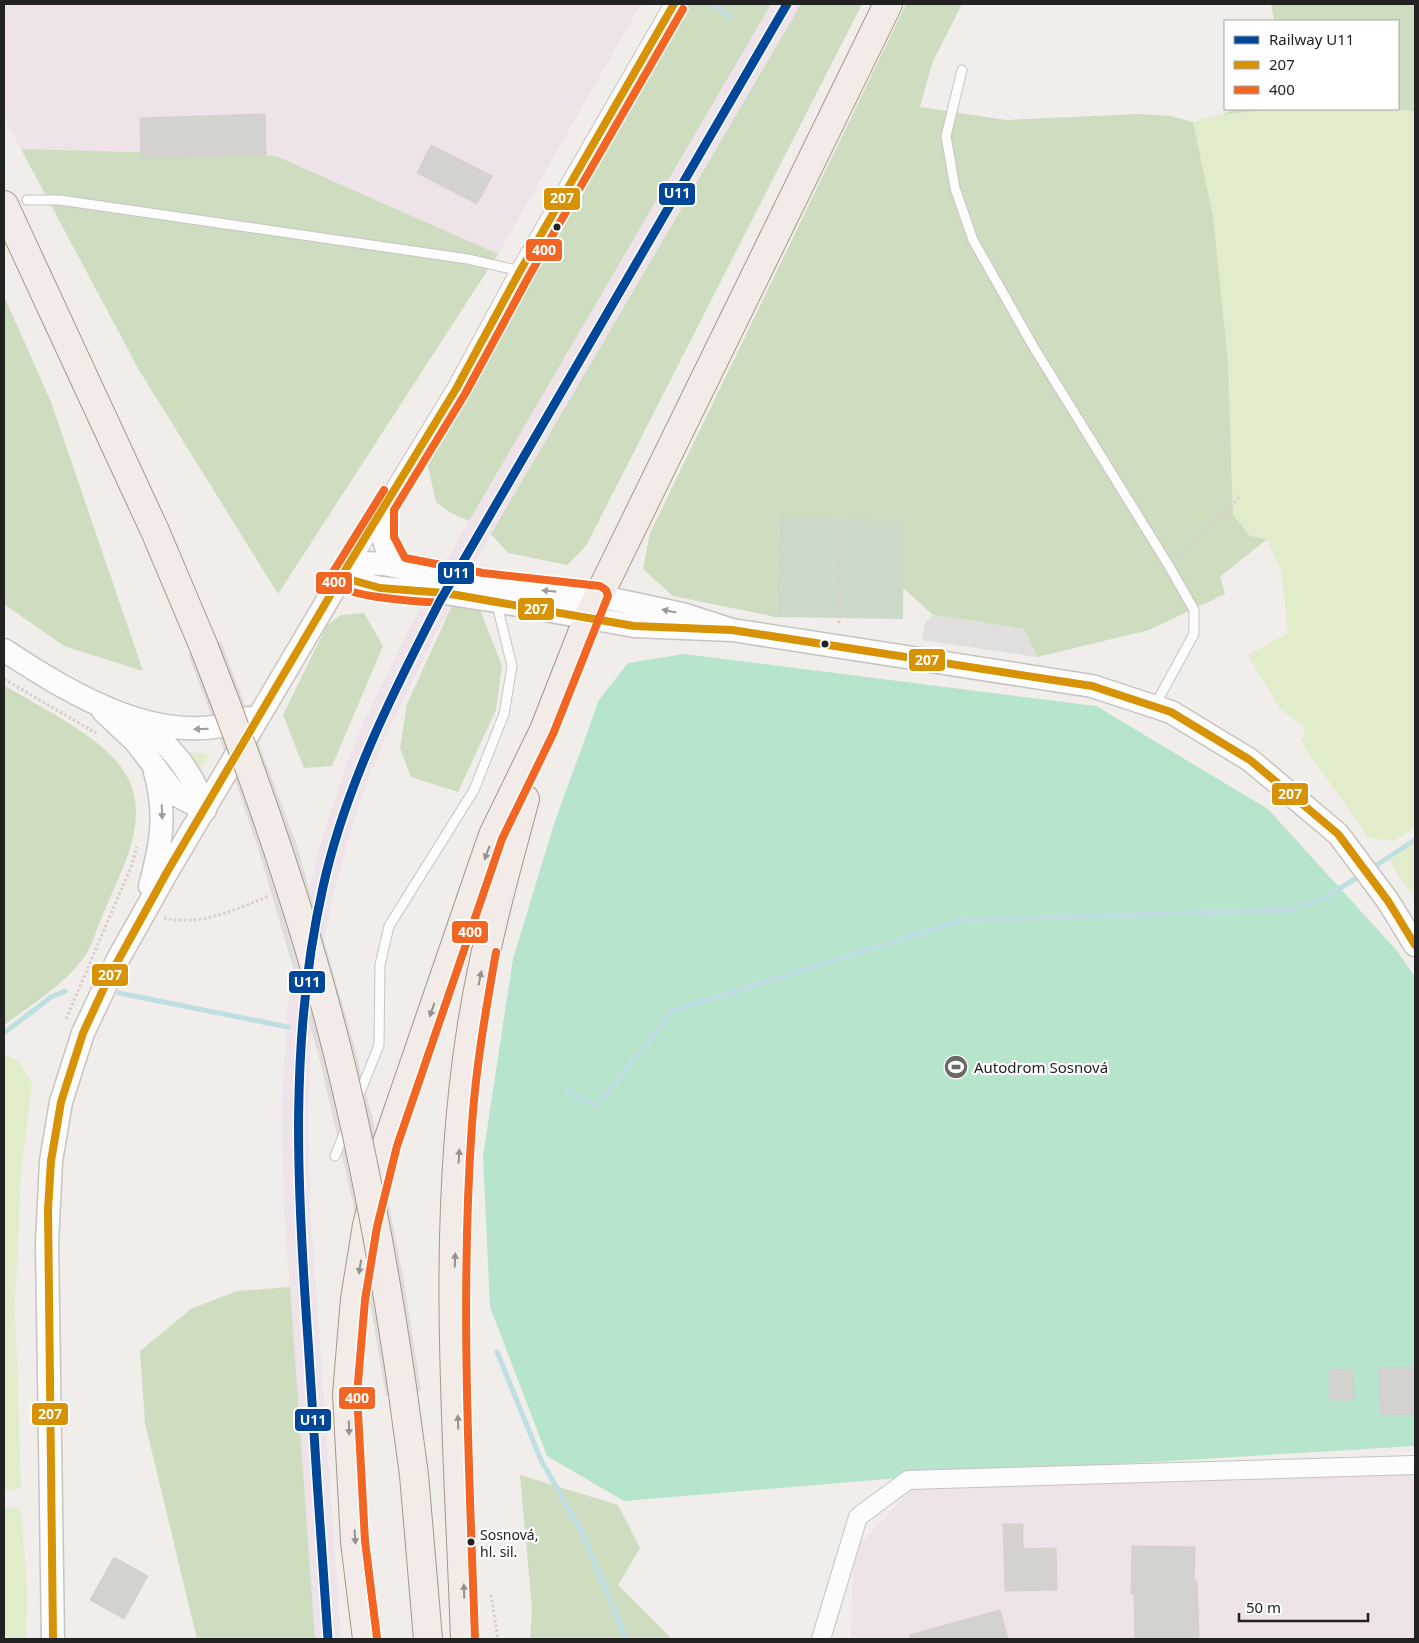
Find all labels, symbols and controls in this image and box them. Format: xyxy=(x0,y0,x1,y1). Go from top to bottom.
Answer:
legend xyxy=(1224,20,1399,110)
text: Railway U11 xyxy=(1269,29,1354,49)
text: 207 xyxy=(1269,54,1295,74)
text: 400 xyxy=(1269,79,1295,99)
line badge: U11 xyxy=(658,182,696,206)
text: U11 xyxy=(664,183,690,202)
line badge: 207 xyxy=(543,187,581,211)
text: 207 xyxy=(550,188,574,207)
unlabelled marker xyxy=(552,222,562,232)
line badge: 400 xyxy=(525,238,563,262)
text: 400 xyxy=(532,240,556,259)
line badge: U11 xyxy=(437,561,475,585)
text: U11 xyxy=(443,563,469,582)
line badge: 400 xyxy=(315,571,353,595)
text: 400 xyxy=(322,572,346,591)
one-way arrow xyxy=(541,587,557,595)
line badge: 207 xyxy=(517,597,555,621)
text: 207 xyxy=(524,599,548,618)
one-way arrow xyxy=(661,607,676,615)
unlabelled marker xyxy=(820,639,830,649)
line badge: 207 xyxy=(908,648,946,672)
text: 207 xyxy=(915,650,939,669)
one-way arrow xyxy=(193,725,209,733)
line badge: 207 xyxy=(1271,782,1309,806)
text: 207 xyxy=(1278,784,1302,803)
one-way arrow xyxy=(158,804,166,820)
one-way arrow xyxy=(483,846,491,861)
line badge: 400 xyxy=(451,920,489,944)
text: 400 xyxy=(458,922,482,941)
line badge: 207 xyxy=(91,963,129,987)
text: 207 xyxy=(98,965,122,984)
line badge: U11 xyxy=(288,970,326,994)
one-way arrow xyxy=(476,970,484,985)
text: U11 xyxy=(294,972,320,991)
one-way arrow xyxy=(428,1002,435,1017)
sports icon: Autodrom Sosnová xyxy=(943,1054,969,1080)
place label: Autodrom Sosnová xyxy=(974,1057,1108,1077)
one-way arrow xyxy=(455,1148,463,1164)
one-way arrow xyxy=(451,1252,459,1268)
one-way arrow xyxy=(356,1259,364,1275)
line badge: 400 xyxy=(338,1386,376,1410)
text: 400 xyxy=(345,1388,369,1407)
line badge: 207 xyxy=(31,1402,69,1426)
text: 207 xyxy=(38,1404,62,1423)
line badge: U11 xyxy=(294,1408,332,1432)
text: U11 xyxy=(300,1410,326,1429)
one-way arrow xyxy=(453,1414,461,1430)
one-way arrow xyxy=(345,1421,353,1437)
place label: Sosnová, hl. sil. xyxy=(480,1525,538,1561)
one-way arrow xyxy=(351,1529,359,1545)
marker: Sosnová, hl. sil. xyxy=(466,1537,476,1547)
one-way arrow xyxy=(459,1582,467,1598)
scale bar xyxy=(1239,1590,1368,1622)
text: 50 m xyxy=(1246,1597,1281,1617)

